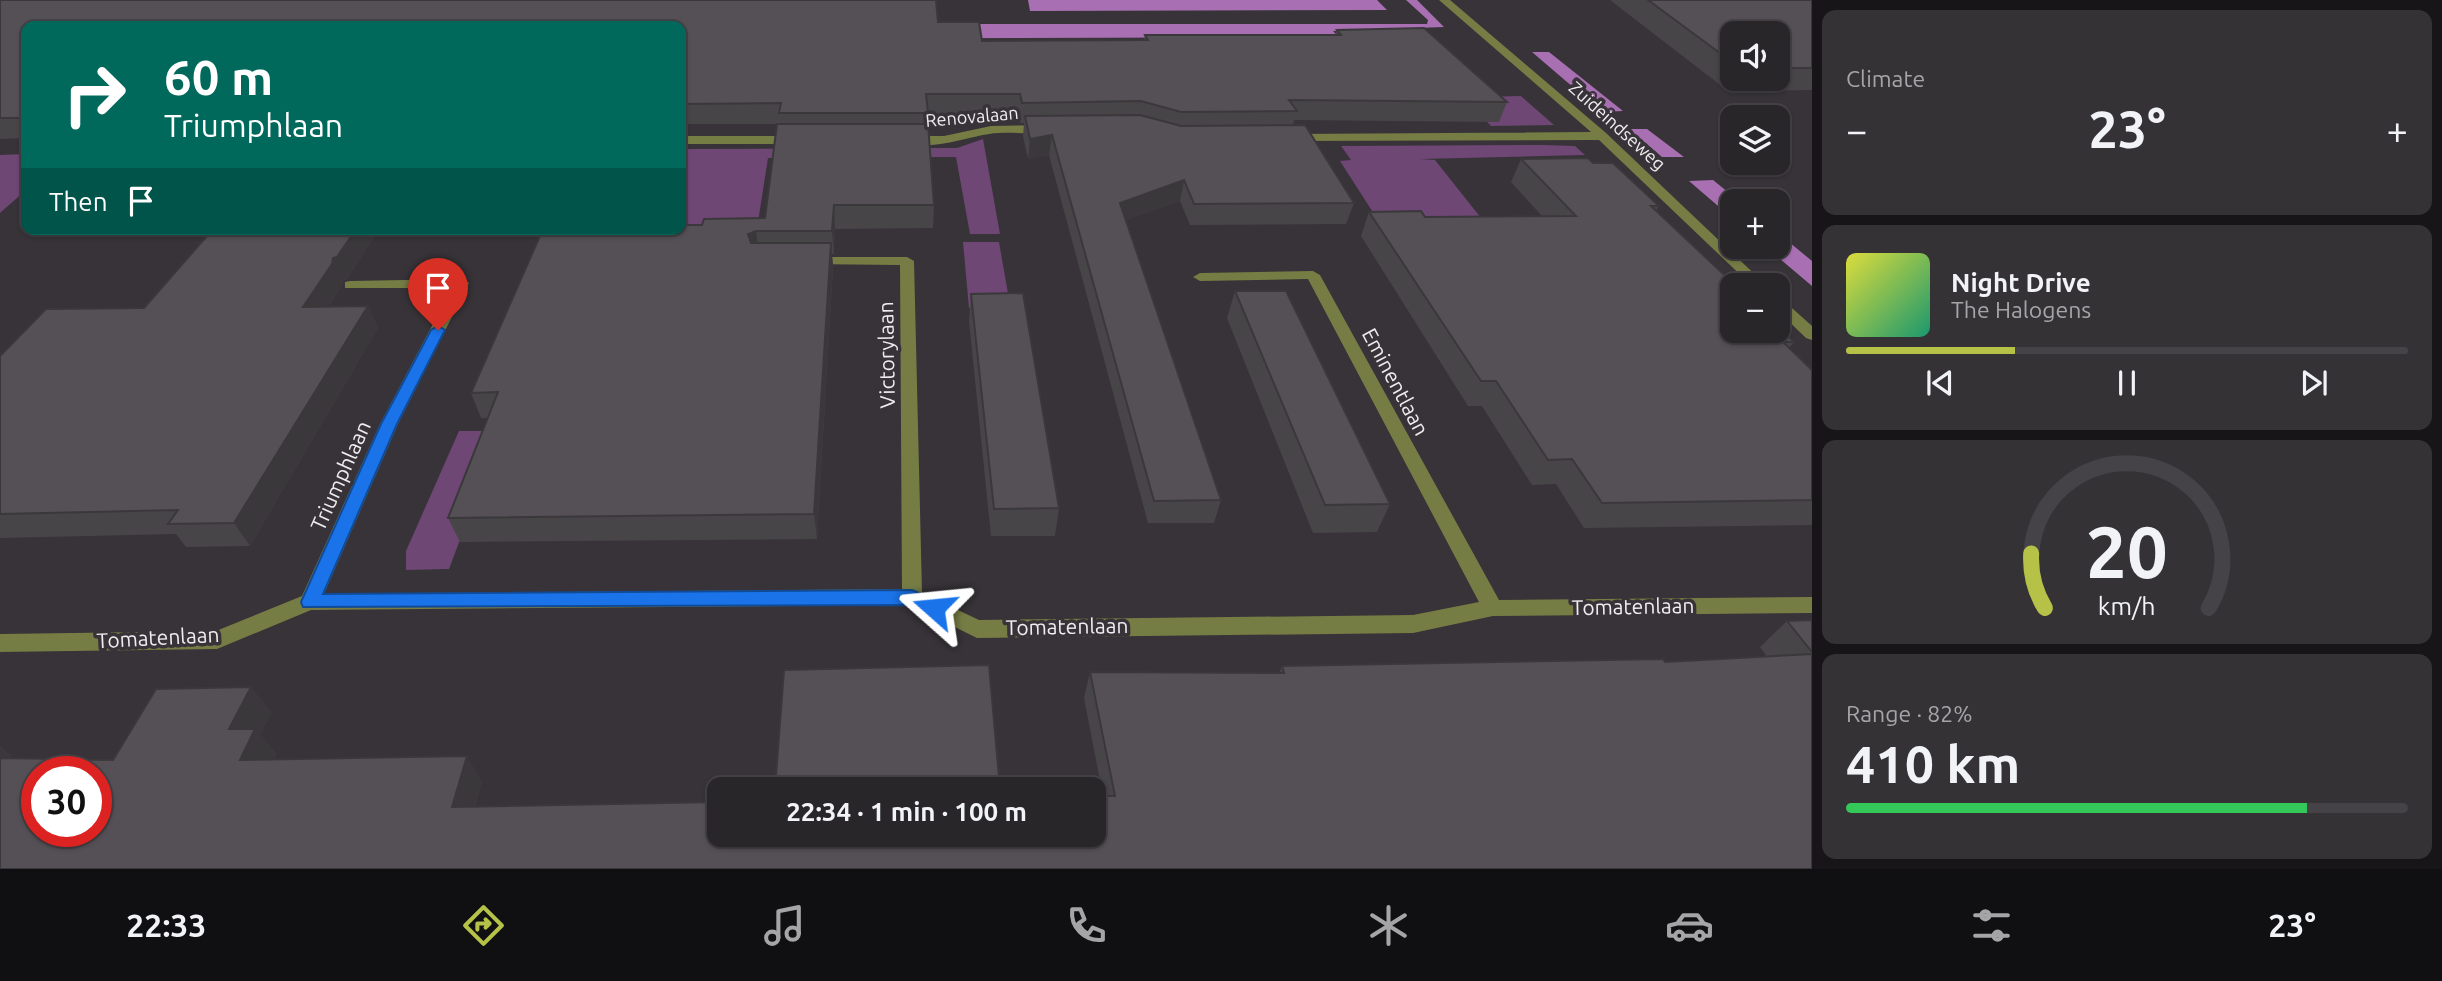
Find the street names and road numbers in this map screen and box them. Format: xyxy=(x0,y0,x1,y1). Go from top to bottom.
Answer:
street label: Zuideindseweg xyxy=(1566,77,1670,174)
street label: Renovalaan xyxy=(925,102,1019,130)
street label: Victorylaan xyxy=(873,301,899,409)
street label: Eminentlaan xyxy=(1358,324,1434,439)
street label: Triumphlaan xyxy=(305,417,375,534)
street label: Tomatenlaan xyxy=(1571,593,1695,619)
street label: Tomatenlaan xyxy=(1005,613,1129,639)
street label: Tomatenlaan xyxy=(96,622,220,652)

